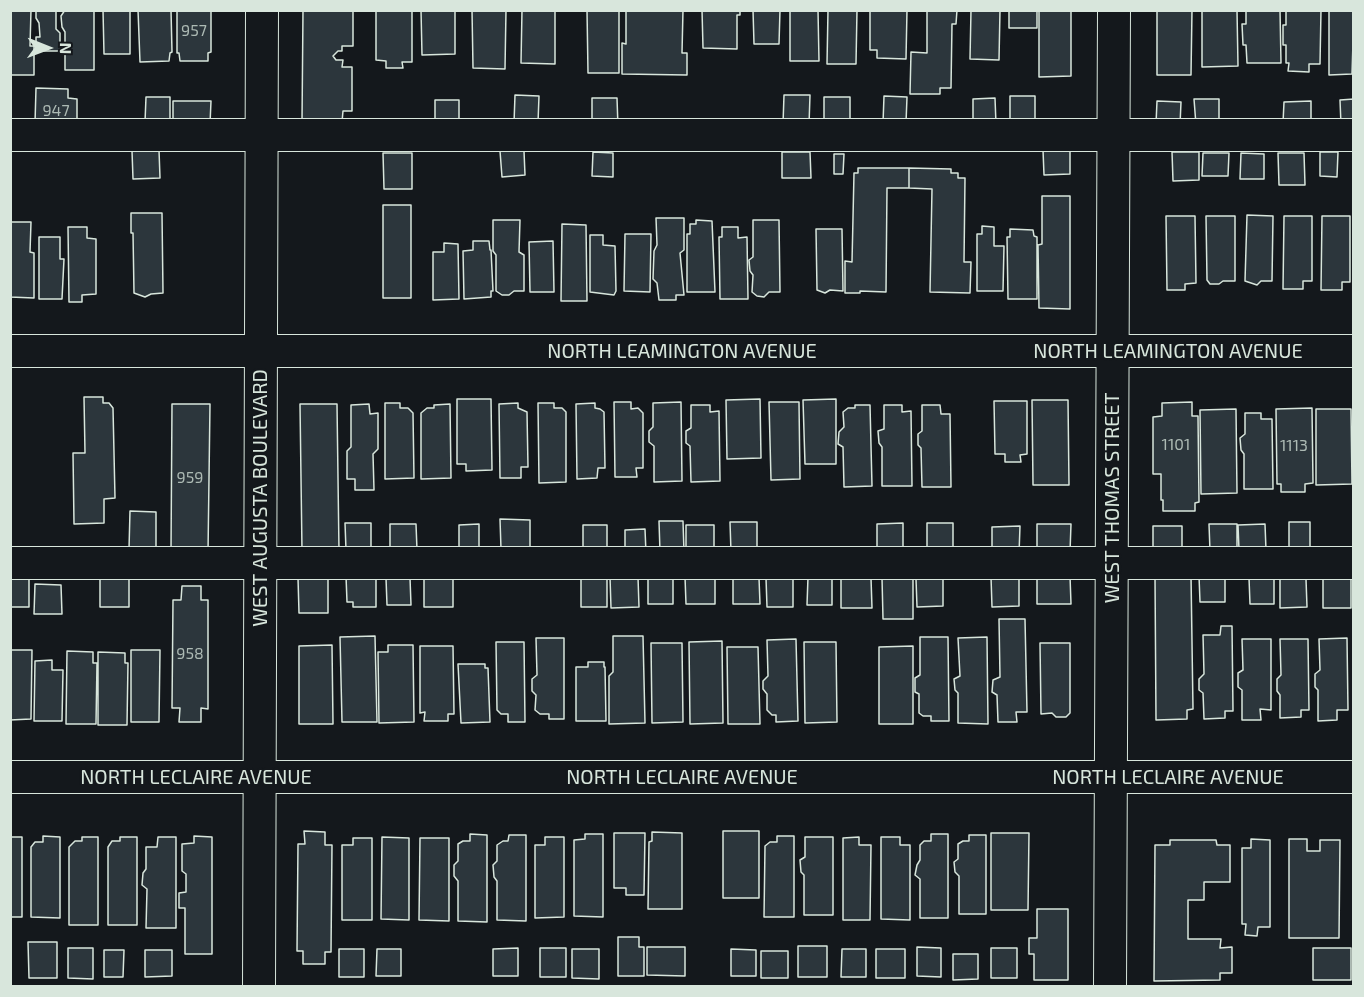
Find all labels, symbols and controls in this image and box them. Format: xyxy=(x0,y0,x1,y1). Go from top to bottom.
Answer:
north arrow xyxy=(18,18,78,78)
house number: 957 xyxy=(181,21,207,41)
text: N xyxy=(57,42,76,54)
house number: 947 xyxy=(42,101,70,121)
street label: NORTH LEAMINGTON AVENUE xyxy=(547,339,817,363)
street label: NORTH LEAMINGTON AVENUE xyxy=(1033,339,1303,363)
street label: WEST AUGUSTA BOULEVARD xyxy=(248,369,272,627)
street label: WEST THOMAS STREET xyxy=(1100,393,1124,603)
house number: 1101 xyxy=(1162,435,1190,455)
house number: 1113 xyxy=(1280,436,1308,456)
house number: 959 xyxy=(177,468,203,488)
house number: 958 xyxy=(176,644,204,664)
street label: NORTH LECLAIRE AVENUE xyxy=(80,765,312,789)
street label: NORTH LECLAIRE AVENUE xyxy=(566,765,798,789)
street label: NORTH LECLAIRE AVENUE xyxy=(1052,765,1284,789)

